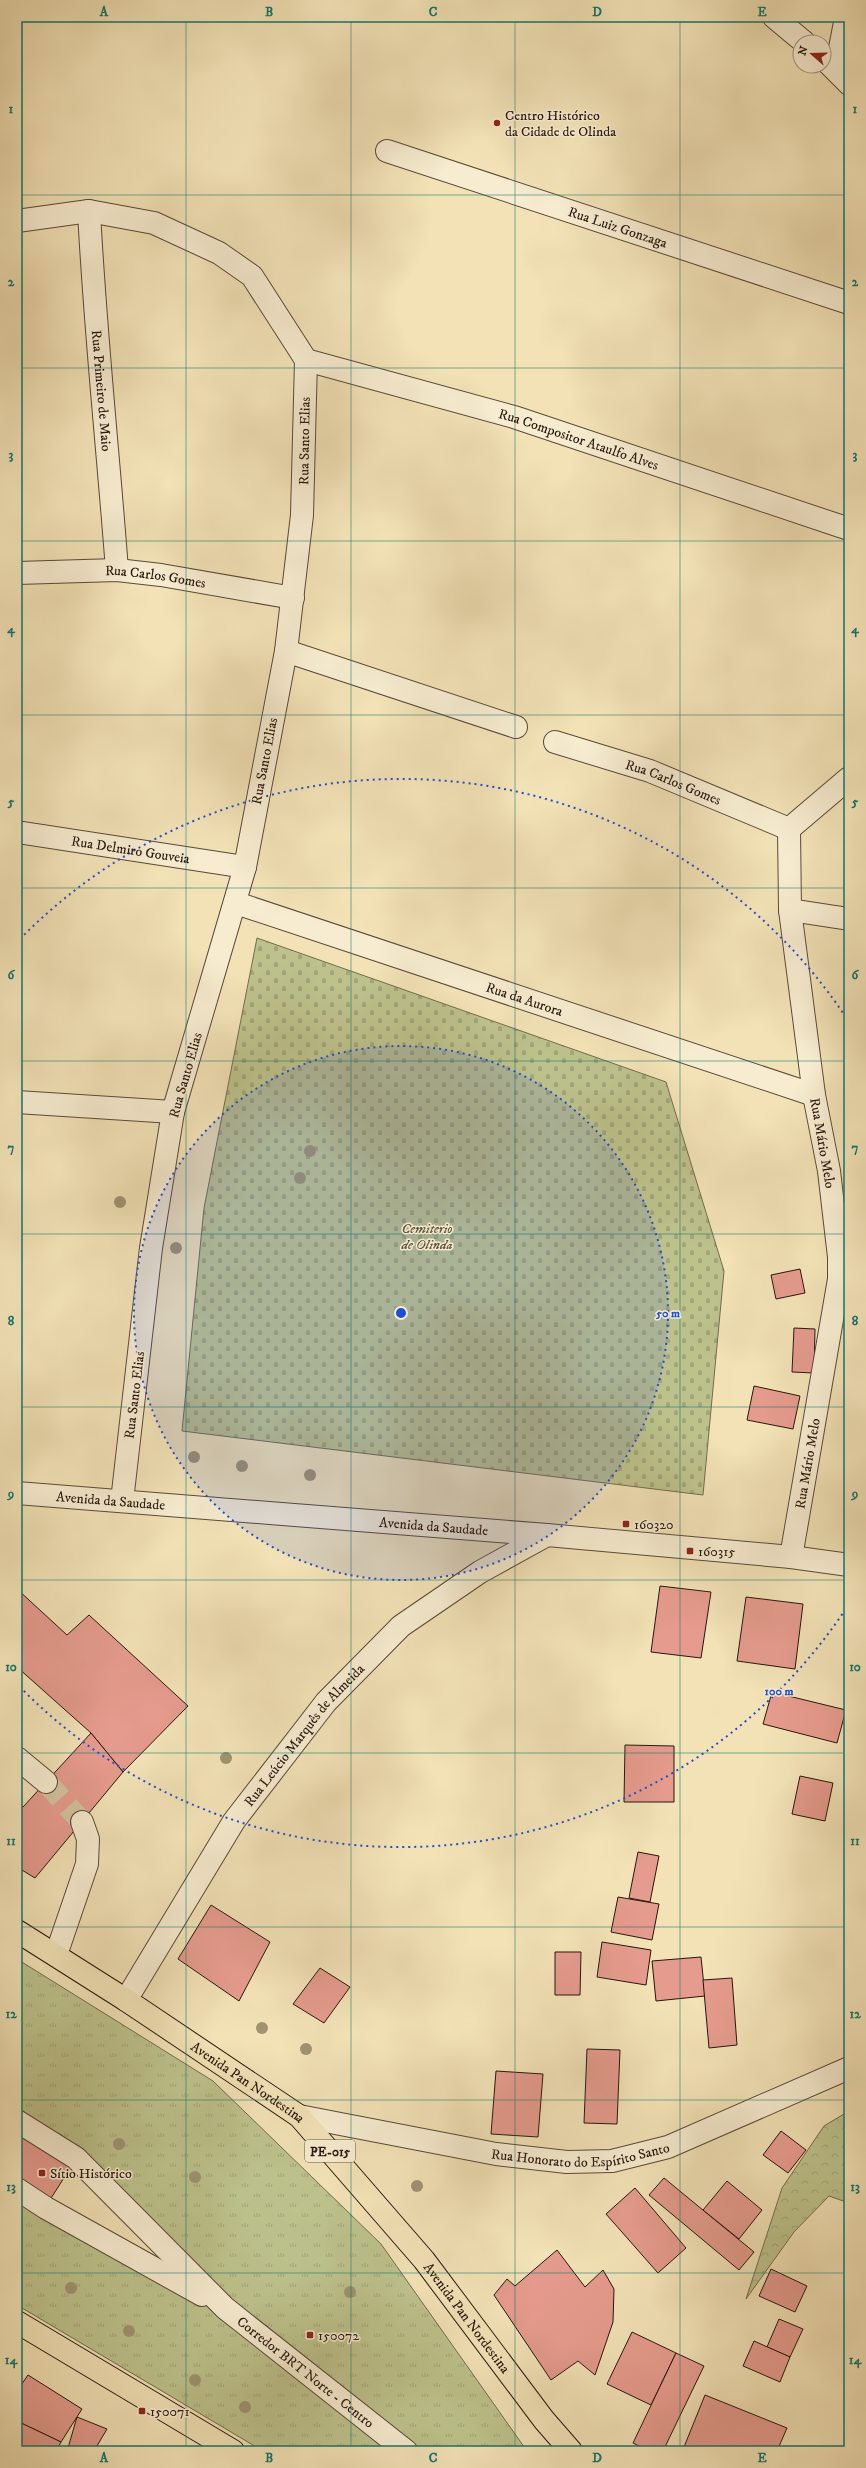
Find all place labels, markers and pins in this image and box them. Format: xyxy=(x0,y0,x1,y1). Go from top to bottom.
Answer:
place label: Centro Histórico da Cidade de Olinda xyxy=(505,107,616,141)
marker: Centro Histórico da Cidade de Olinda xyxy=(492,118,502,128)
centre of rings xyxy=(394,1306,408,1320)
place label: 160320 xyxy=(634,1516,674,1534)
marker: 160320 xyxy=(621,1519,631,1529)
place label: 160315 xyxy=(698,1543,735,1561)
marker: 160315 xyxy=(685,1546,695,1556)
place label: Sítio Histórico xyxy=(50,2165,132,2183)
marker: Sítio Histórico xyxy=(37,2168,47,2178)
place label: 150072 xyxy=(318,2327,359,2345)
marker: 150072 xyxy=(305,2330,315,2340)
place label: 150071 xyxy=(150,2403,190,2421)
marker: 150071 xyxy=(137,2406,147,2416)

